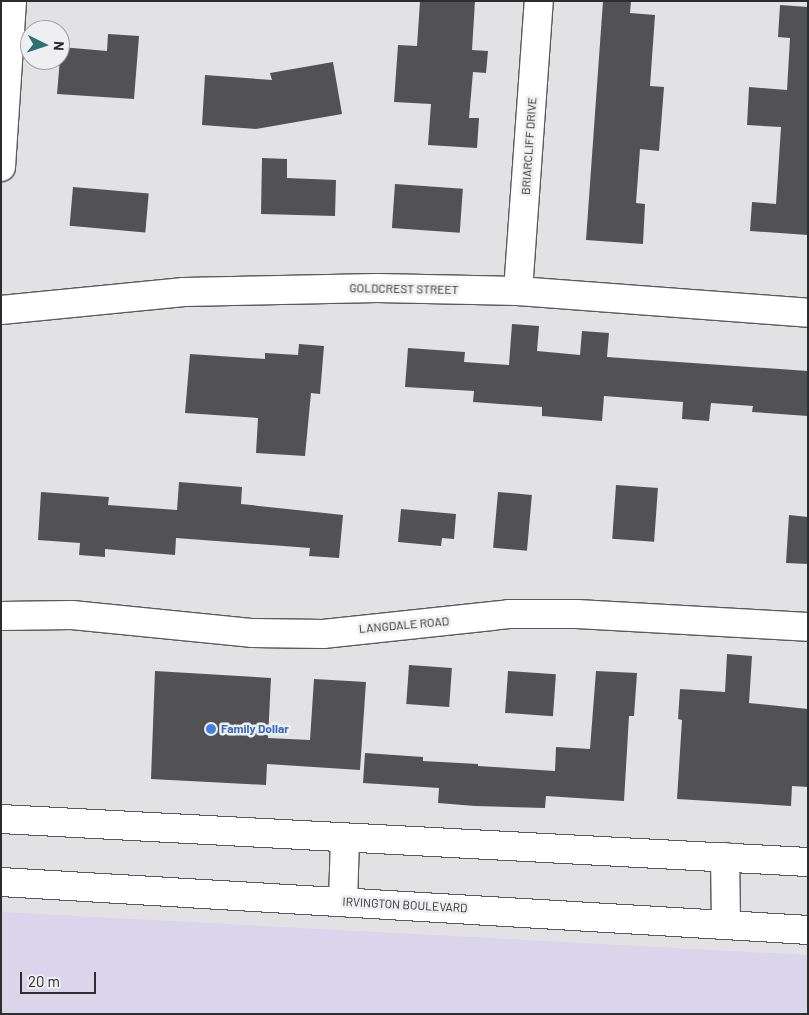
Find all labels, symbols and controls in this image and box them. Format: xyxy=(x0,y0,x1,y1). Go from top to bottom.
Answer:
north arrow xyxy=(20,20,70,70)
text: N xyxy=(51,41,68,51)
street label: BRIARCLIFF DRIVE xyxy=(518,97,540,195)
street label: GOLDCREST STREET xyxy=(349,281,459,297)
street label: LANGDALE ROAD xyxy=(358,614,450,636)
place label: Family Dollar xyxy=(221,722,289,736)
marker: Family Dollar xyxy=(205,723,217,735)
street label: IRVINGTON BOULEVARD xyxy=(342,895,468,915)
scale bar xyxy=(22,962,99,994)
text: 20 m xyxy=(28,972,60,990)

